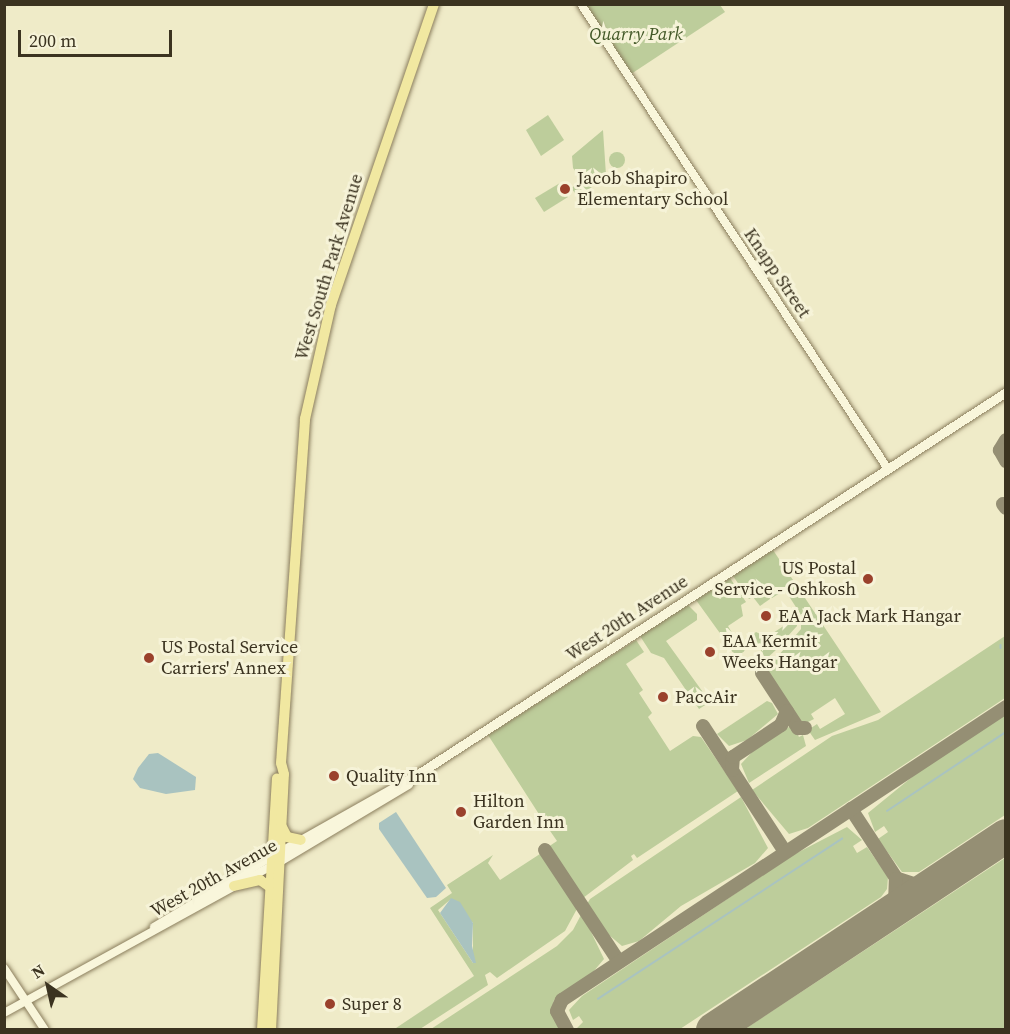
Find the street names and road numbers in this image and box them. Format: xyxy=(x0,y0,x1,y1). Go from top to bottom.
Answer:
street label: West South Park Avenue xyxy=(290,171,368,363)
street label: Knapp Street xyxy=(739,224,815,322)
street label: West 20th Avenue xyxy=(562,571,692,665)
street label: West 20th Avenue xyxy=(147,834,281,922)

